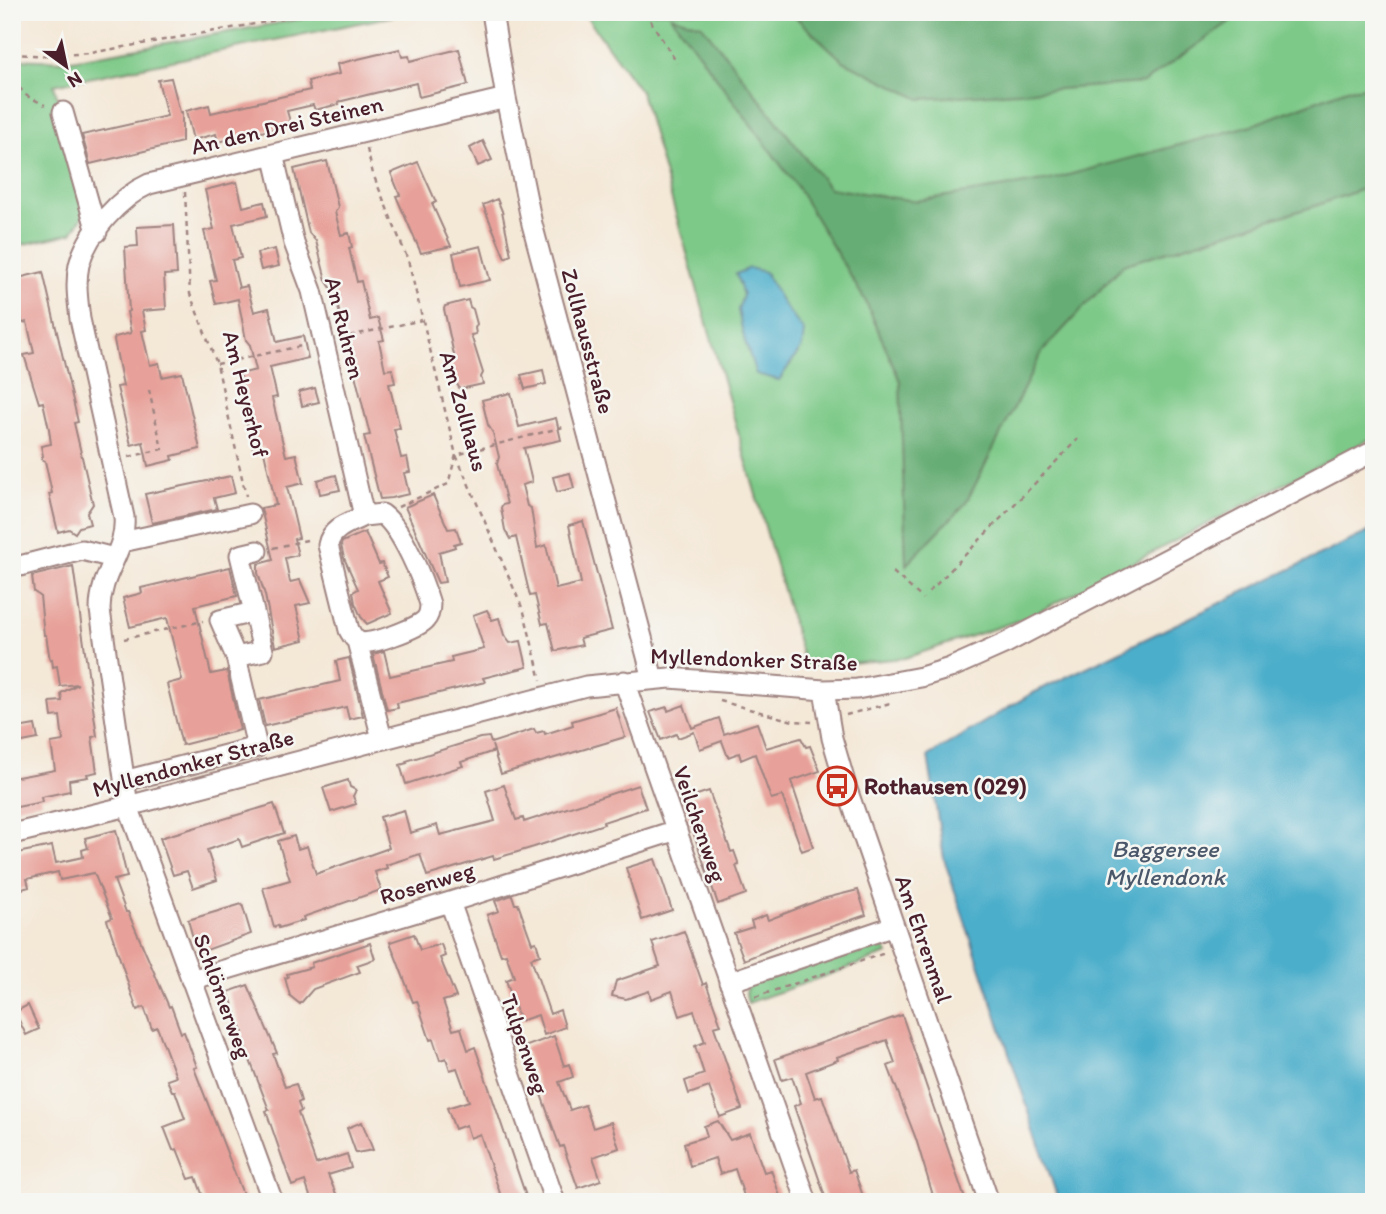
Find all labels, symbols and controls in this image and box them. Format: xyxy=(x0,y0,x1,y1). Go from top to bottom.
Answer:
north arrow xyxy=(32,32,102,102)
text: N xyxy=(63,67,87,93)
street label: An den Drei Steinen xyxy=(188,89,386,161)
street label: Zollhausstraße xyxy=(555,265,621,417)
street label: An Ruhren xyxy=(319,274,371,382)
street label: Am Heyerhof xyxy=(217,328,275,461)
street label: Am Zollhaus xyxy=(433,348,495,474)
street label: Myllendonker Straße xyxy=(650,641,858,677)
street label: Myllendonker Straße xyxy=(89,723,297,803)
street label: Veilchenweg xyxy=(667,762,733,886)
bus stop icon: Rothausen (029) xyxy=(816,765,858,807)
place label: Rothausen (029) xyxy=(864,772,1027,800)
water label: Baggersee Myllendonk xyxy=(1105,834,1226,891)
street label: Rosenweg xyxy=(376,855,478,911)
street label: Am Ehrenmal xyxy=(889,871,959,1007)
street label: Schlömerweg xyxy=(187,930,259,1063)
street label: Tulpenweg xyxy=(495,990,555,1098)

